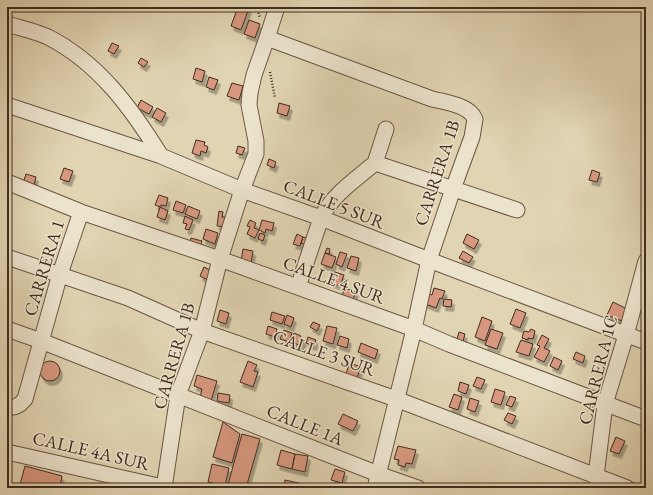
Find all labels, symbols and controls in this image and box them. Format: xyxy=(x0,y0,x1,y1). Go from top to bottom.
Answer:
street label: CARRERA 1B xyxy=(409,117,464,229)
street label: CALLE 5 SUR xyxy=(280,174,388,233)
street label: CARRERA 1 xyxy=(18,217,69,319)
street label: CALLE 4 SUR xyxy=(280,250,388,309)
street label: CARRERA 1B xyxy=(147,300,200,412)
street label: CARRERA 1C xyxy=(573,313,622,427)
street label: CALLE 3 SUR xyxy=(270,324,379,381)
street label: CALLE 1A xyxy=(263,399,348,451)
street label: CALLE 4A SUR xyxy=(30,426,152,475)

